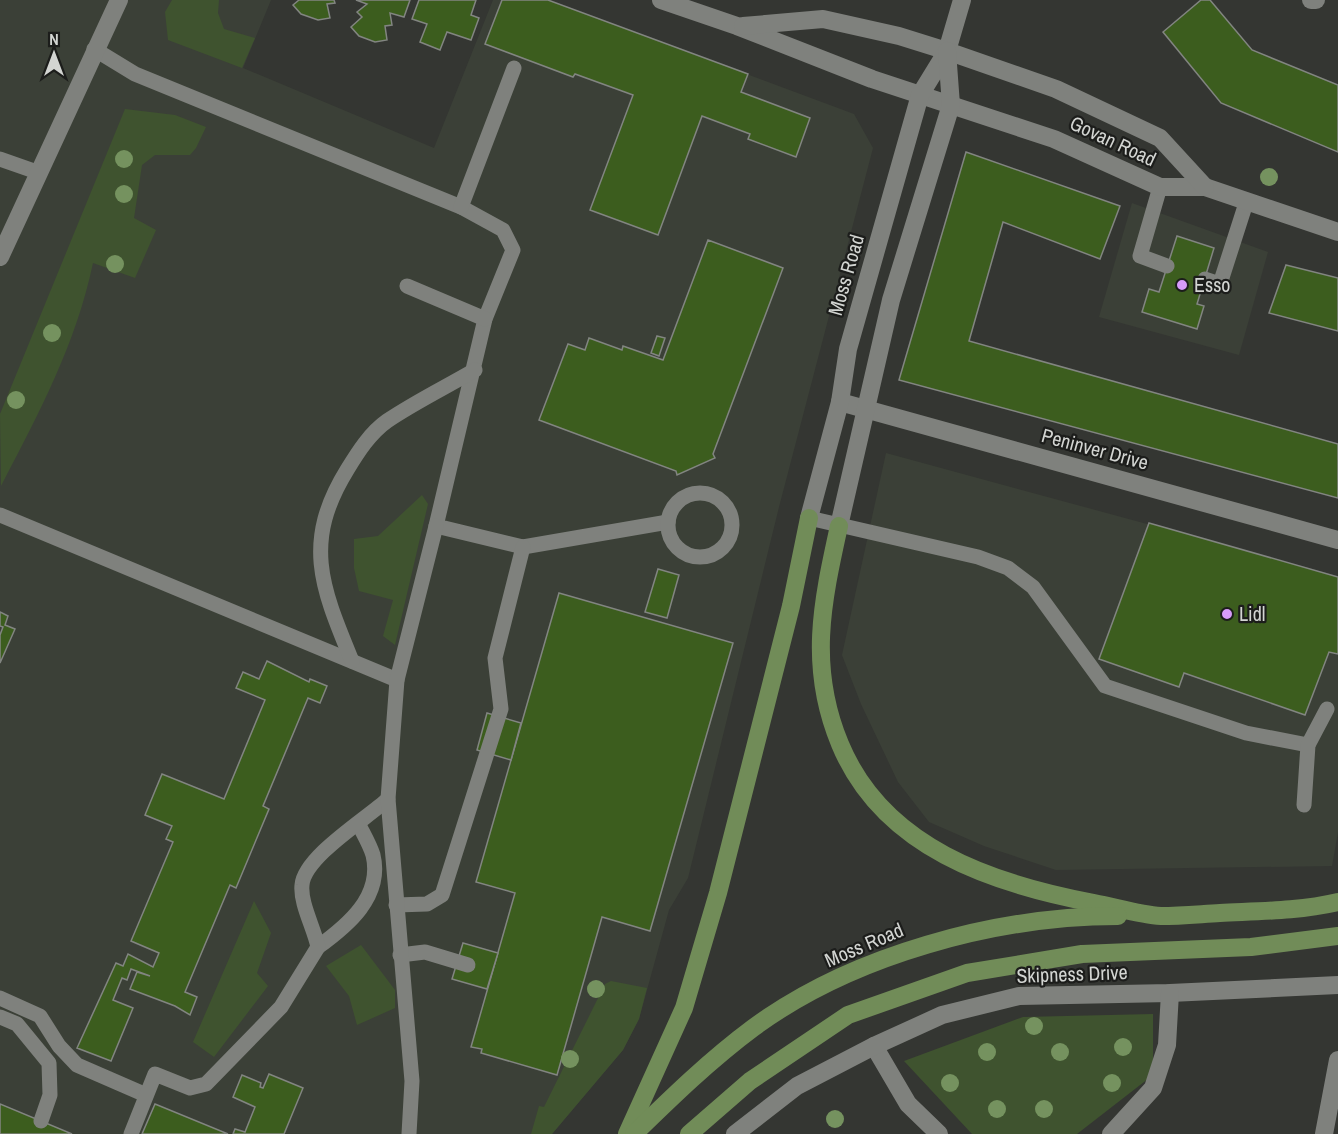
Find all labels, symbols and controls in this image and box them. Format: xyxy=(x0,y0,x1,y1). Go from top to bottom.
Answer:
north arrow xyxy=(24,24,84,84)
text: N xyxy=(49,28,59,50)
street label: Govan Road xyxy=(1066,109,1161,172)
street label: Moss Road xyxy=(821,231,870,318)
place label: Esso xyxy=(1194,271,1230,298)
marker: Esso xyxy=(1175,278,1189,292)
street label: Peninver Drive xyxy=(1039,421,1151,476)
place label: Lidl xyxy=(1239,600,1265,627)
marker: Lidl xyxy=(1220,607,1234,621)
street label: Moss Road xyxy=(820,916,907,973)
street label: Skipness Drive xyxy=(1016,958,1128,989)

